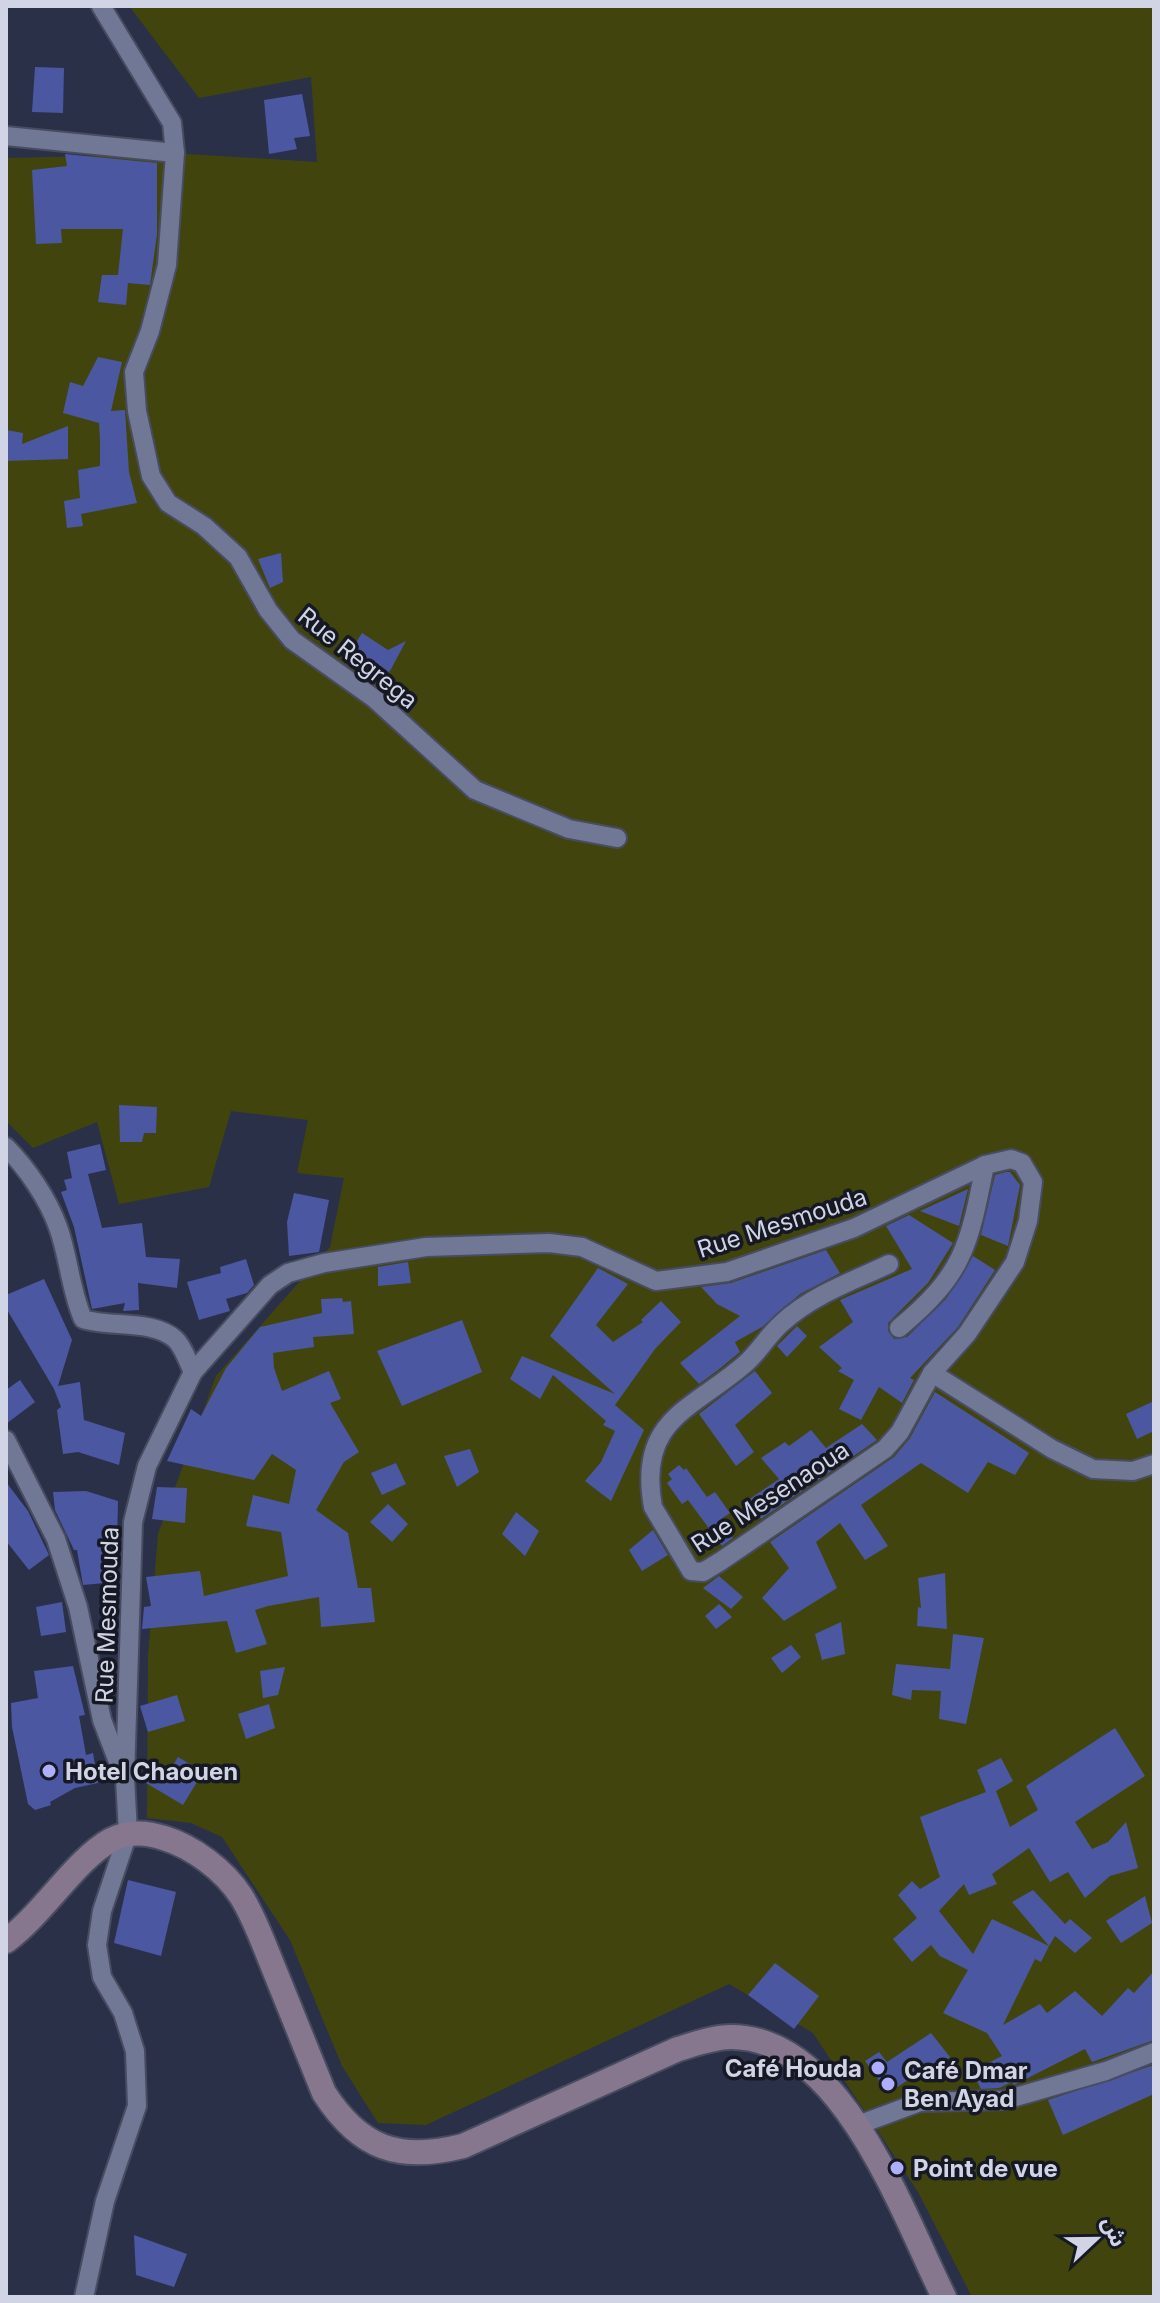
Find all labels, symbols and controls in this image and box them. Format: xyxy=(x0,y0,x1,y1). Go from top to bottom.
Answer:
street label: Rue Regrega xyxy=(293,601,423,715)
street label: Rue Mesmouda xyxy=(694,1182,870,1264)
street label: Rue Mesenaoua xyxy=(686,1435,854,1559)
street label: Rue Mesmouda xyxy=(89,1526,125,1704)
place label: Hotel Chaouen xyxy=(65,1757,238,1786)
marker: Hotel Chaouen xyxy=(40,1762,58,1780)
place label: Café Houda xyxy=(725,2054,862,2083)
place label: Café Dmar Ben Ayad xyxy=(904,2056,1028,2113)
marker: Café Houda xyxy=(869,2059,887,2077)
marker: Café Dmar Ben Ayad xyxy=(879,2075,897,2093)
place label: Point de vue xyxy=(913,2154,1058,2183)
marker: Point de vue xyxy=(888,2159,906,2177)
north arrow xyxy=(1056,2199,1136,2279)
text: ش xyxy=(1097,2213,1132,2250)

